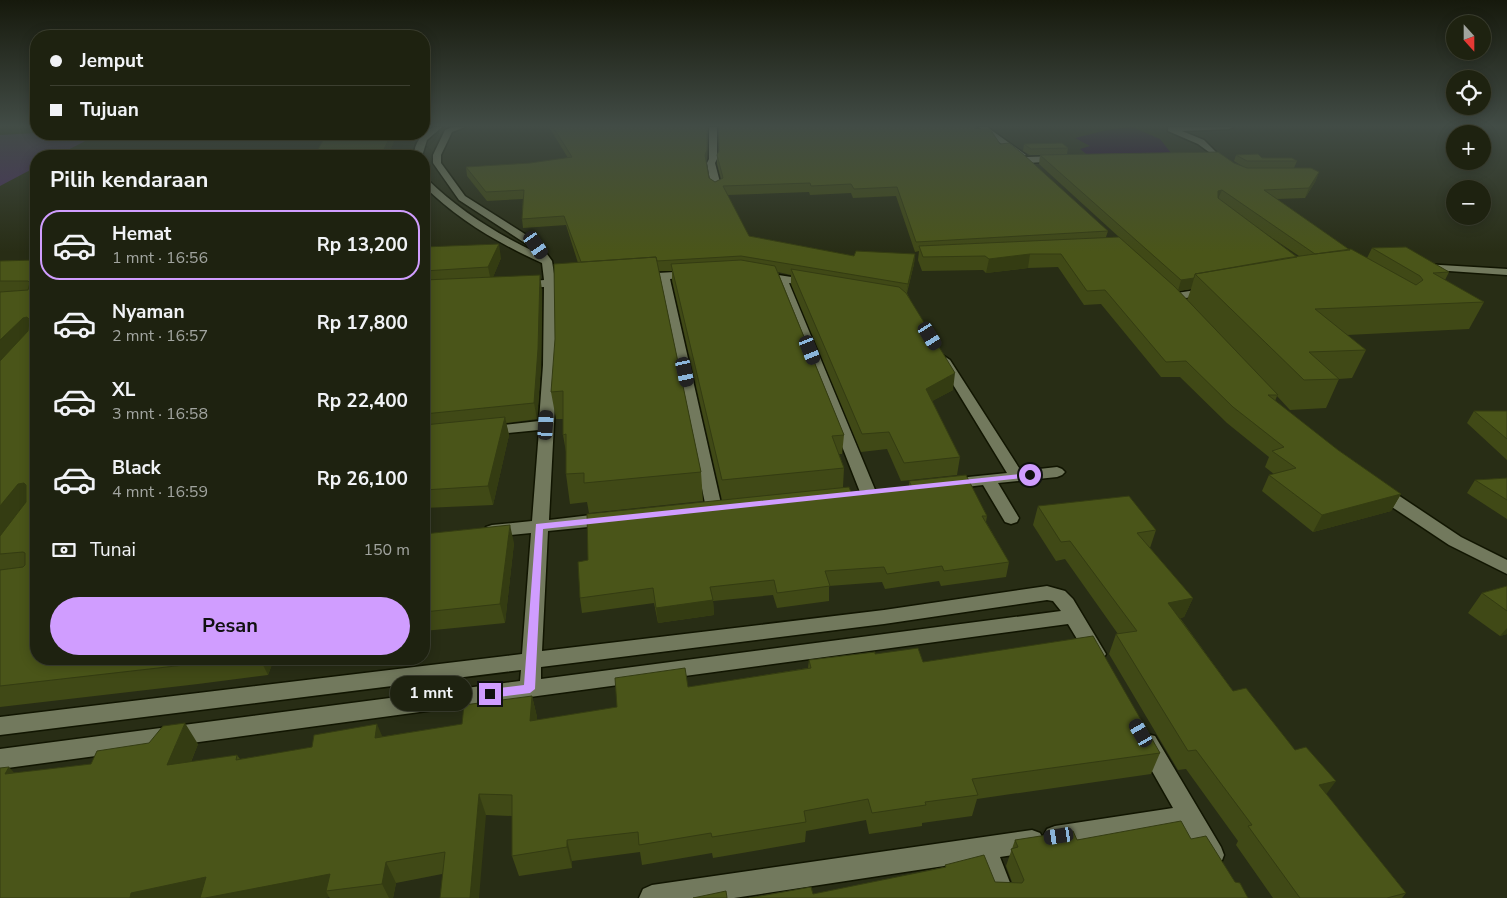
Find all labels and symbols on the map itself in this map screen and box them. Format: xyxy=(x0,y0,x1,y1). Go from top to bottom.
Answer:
north arrow xyxy=(1446,15,1491,60)
car xyxy=(521,228,550,262)
car xyxy=(915,319,944,353)
car xyxy=(797,333,822,367)
car xyxy=(674,356,695,388)
car xyxy=(537,410,554,440)
route start xyxy=(1019,464,1041,486)
callout: 1 mnt xyxy=(390,676,472,712)
route end xyxy=(479,683,501,705)
car xyxy=(1127,716,1154,750)
car xyxy=(1043,826,1074,846)

